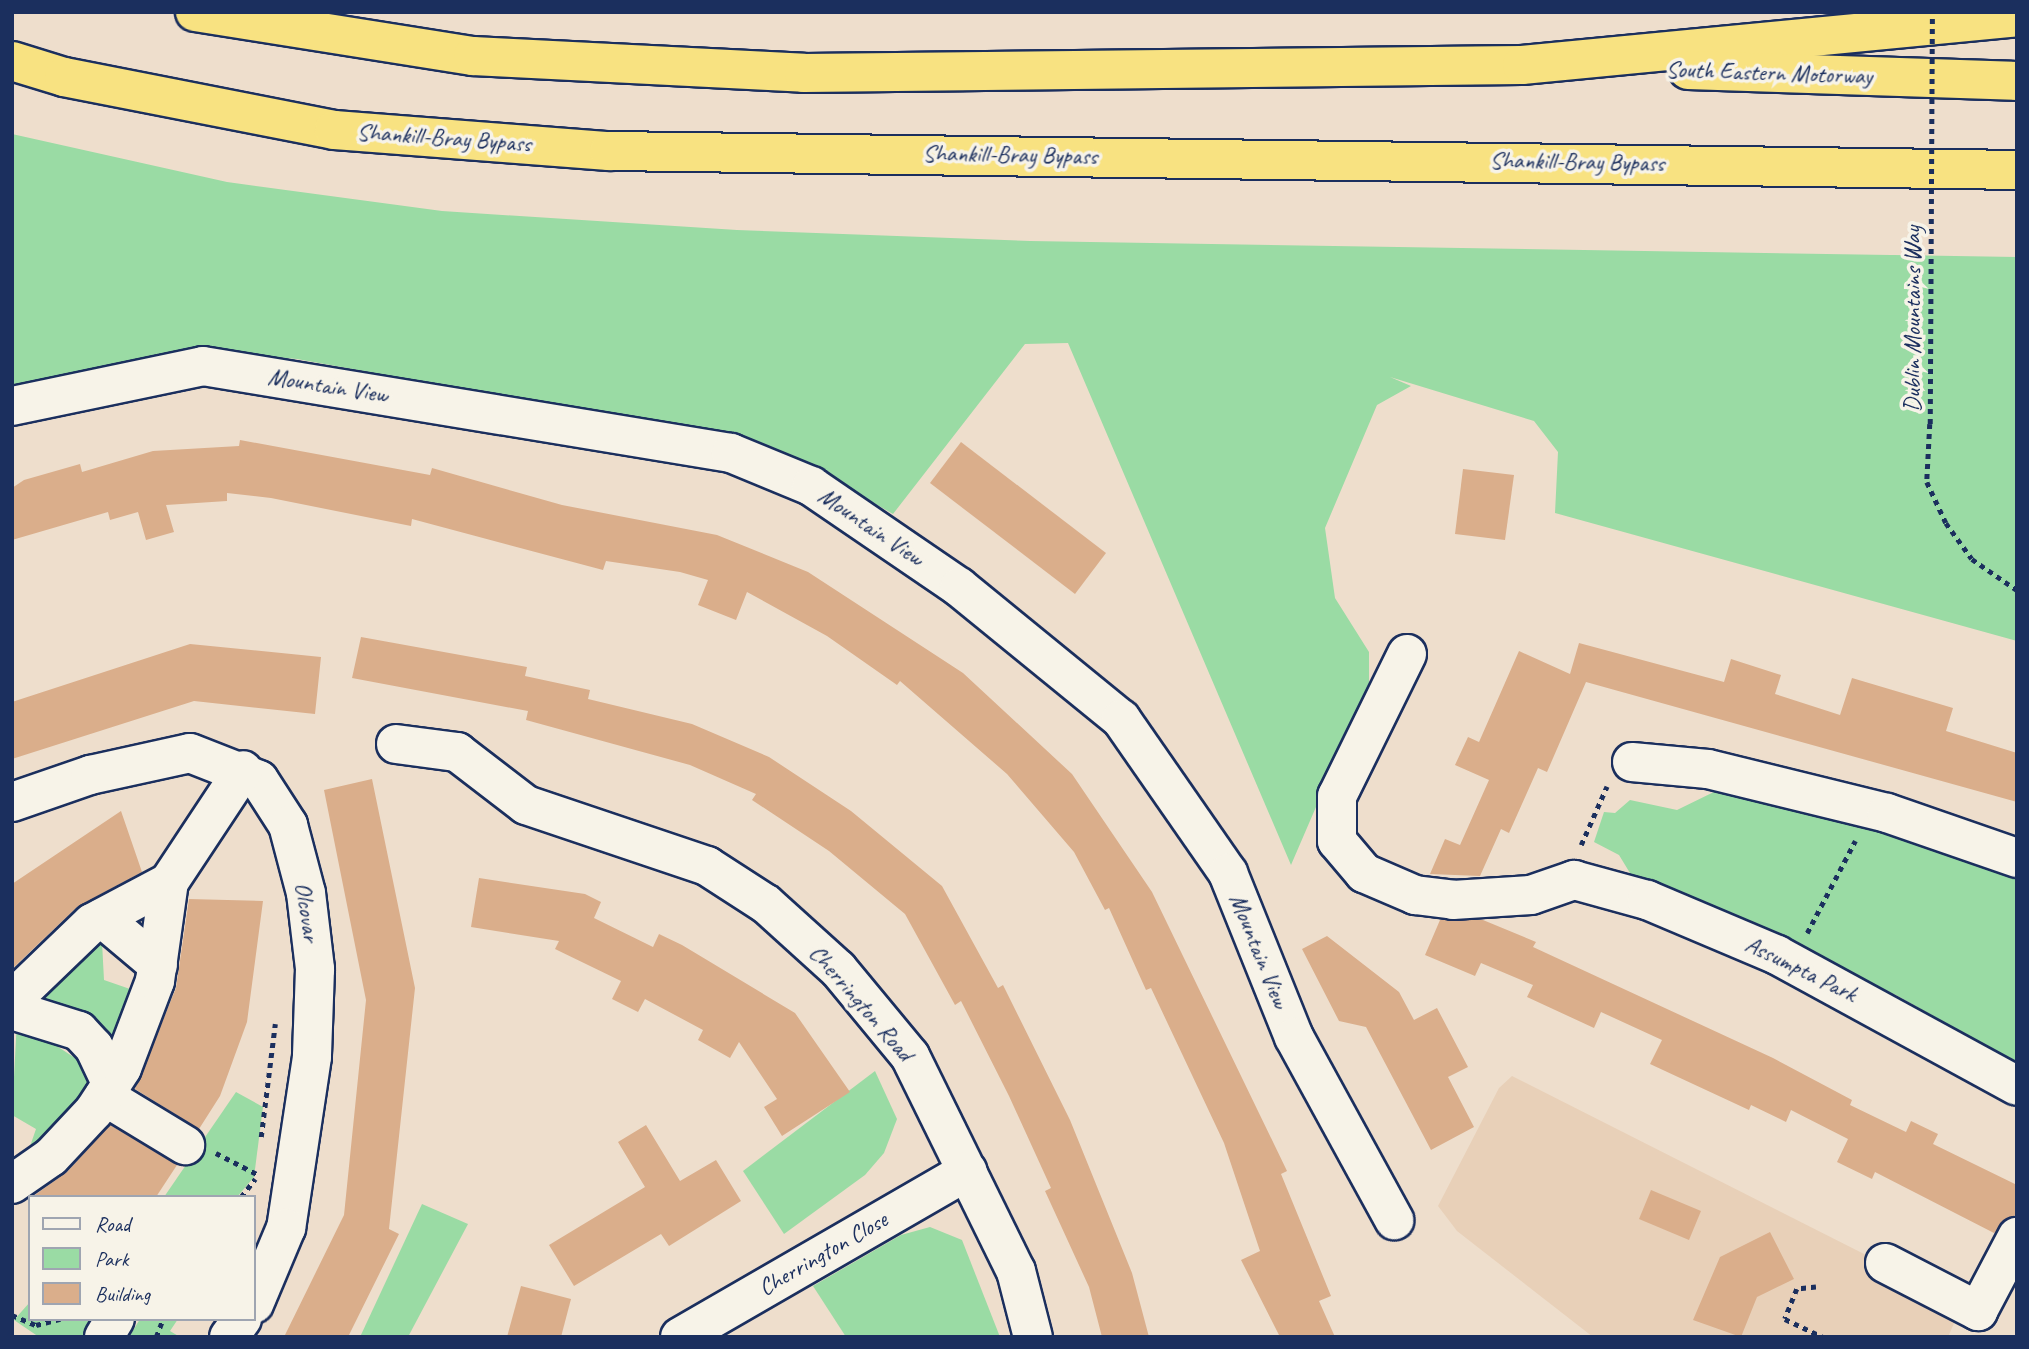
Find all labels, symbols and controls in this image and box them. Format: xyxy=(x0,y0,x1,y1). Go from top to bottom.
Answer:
street label: South Eastern Motorway xyxy=(1665,55,1873,91)
street label: Shankill-Bray Bypass xyxy=(355,118,533,158)
street label: Shankill-Bray Bypass xyxy=(922,139,1098,171)
street label: Shankill-Bray Bypass xyxy=(1489,146,1665,178)
street label: Dublin Mountains Way xyxy=(1899,226,1927,412)
street label: Mountain View xyxy=(266,362,390,410)
street label: Mountain View xyxy=(813,481,929,573)
street label: Olcovar xyxy=(288,880,326,944)
street label: Mountain View xyxy=(1223,890,1295,1012)
street label: Assumpta Park xyxy=(1740,930,1862,1008)
street label: Cherrington Road xyxy=(803,939,919,1067)
legend xyxy=(28,1195,256,1321)
street label: Cherrington Close xyxy=(753,1205,893,1303)
text: Road xyxy=(95,1211,130,1237)
text: Park xyxy=(95,1246,128,1272)
text: Building xyxy=(95,1281,150,1307)

